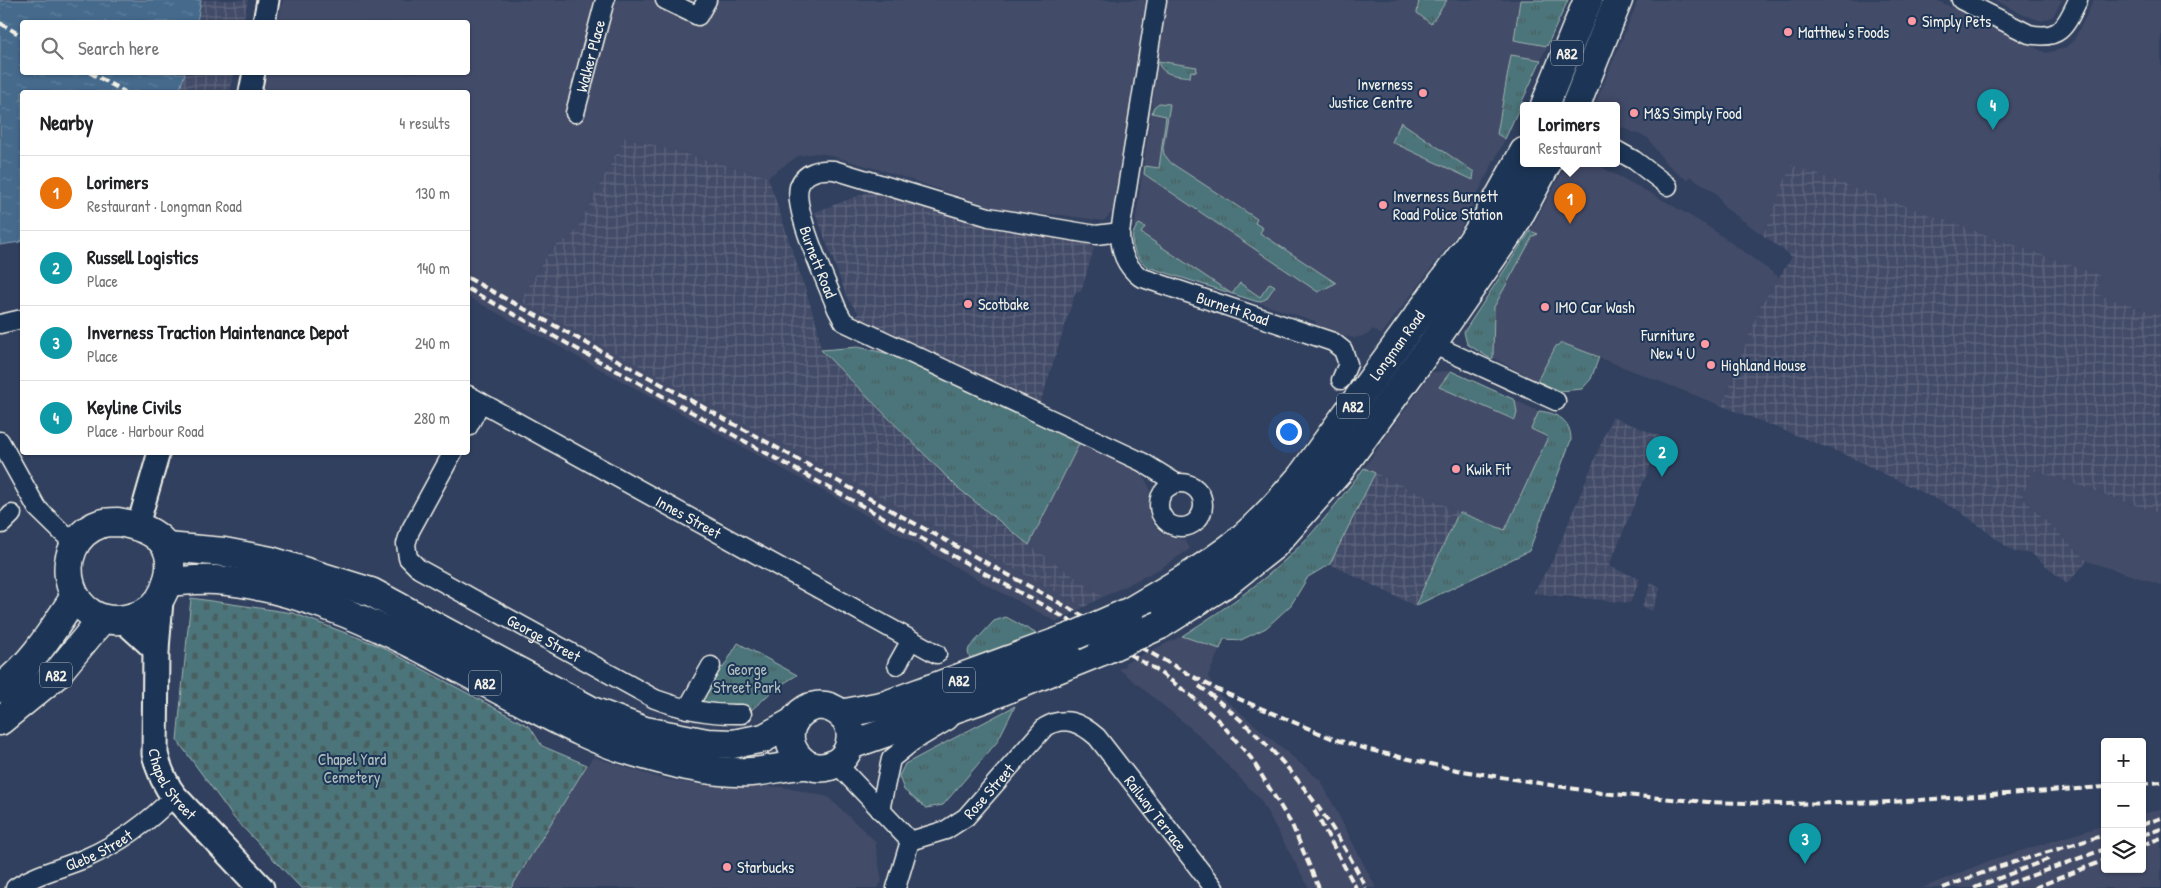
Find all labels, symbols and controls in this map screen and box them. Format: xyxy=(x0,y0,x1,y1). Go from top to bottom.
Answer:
place label: Simply Pets xyxy=(1922,10,1991,32)
marker: Simply Pets xyxy=(1906,15,1918,27)
street label: Walker Place xyxy=(570,17,610,95)
search box xyxy=(20,20,470,75)
place label: Matthew's Foods xyxy=(1798,21,1889,43)
marker: Matthew's Foods xyxy=(1782,26,1794,38)
icon: search xyxy=(38,34,66,62)
text: Search here xyxy=(78,35,159,61)
road number: A82 xyxy=(1551,40,1583,66)
place label: Inverness Justice Centre xyxy=(1329,73,1414,113)
marker: Inverness Justice Centre xyxy=(1417,87,1429,99)
pin: 4 xyxy=(1977,89,2009,130)
popup xyxy=(1520,102,1620,167)
place label: M&S Simply Food xyxy=(1644,102,1742,124)
marker: M&S Simply Food xyxy=(1628,107,1640,119)
text: Nearby xyxy=(40,108,93,137)
text: Lorimers xyxy=(1538,111,1600,137)
text: 4 results xyxy=(399,112,450,134)
text: Restaurant xyxy=(1538,137,1602,159)
text: Lorimers xyxy=(87,169,148,195)
text: 1 xyxy=(53,182,59,204)
text: 130 m xyxy=(415,182,450,204)
pin: 1 xyxy=(1554,183,1586,224)
place label: Inverness Burnett Road Police Station xyxy=(1393,185,1503,225)
text: Restaurant · Longman Road xyxy=(87,195,242,217)
marker: Inverness Burnett Road Police Station xyxy=(1377,199,1389,211)
street label: Burnett Road xyxy=(794,223,842,301)
text: Russell Logistics xyxy=(87,244,198,270)
text: 2 xyxy=(52,257,60,279)
text: 140 m xyxy=(416,257,450,279)
text: Place xyxy=(87,270,118,292)
street label: Burnett Road xyxy=(1194,286,1272,331)
place label: Scotbake xyxy=(978,293,1030,315)
place label: IMO Car Wash xyxy=(1555,296,1635,318)
marker: Scotbake xyxy=(962,298,974,310)
marker: IMO Car Wash xyxy=(1539,301,1551,313)
street label: Longman Road xyxy=(1364,306,1430,384)
text: Inverness Traction Maintenance Depot xyxy=(87,319,349,345)
place label: Furniture New 4 U xyxy=(1640,324,1696,364)
text: 3 xyxy=(52,332,60,354)
text: 240 m xyxy=(415,332,450,354)
marker: Furniture New 4 U xyxy=(1699,338,1711,350)
text: Place xyxy=(87,345,118,367)
place label: Highland House xyxy=(1721,354,1807,376)
marker: Highland House xyxy=(1705,359,1717,371)
text: Keyline Civils xyxy=(87,394,181,420)
road number: A82 xyxy=(1337,394,1369,418)
text: 4 xyxy=(53,407,59,429)
text: 280 m xyxy=(414,407,450,429)
your location xyxy=(1276,419,1302,445)
text: Place · Harbour Road xyxy=(87,420,204,442)
pin: 2 xyxy=(1646,436,1678,477)
place label: Kwik Fit xyxy=(1466,458,1511,480)
marker: Kwik Fit xyxy=(1450,463,1462,475)
street label: Innes Street xyxy=(652,490,726,544)
street label: George Street xyxy=(503,609,585,667)
park label: George Street Park xyxy=(713,658,781,698)
road number: A82 xyxy=(40,662,72,688)
road number: A82 xyxy=(943,668,975,692)
road number: A82 xyxy=(469,670,501,696)
map controls xyxy=(2101,738,2146,873)
button: + xyxy=(2101,738,2146,783)
park label: Chapel Yard Cemetery xyxy=(318,748,386,788)
street label: Chapel Street xyxy=(144,749,202,825)
street label: Rose Street xyxy=(958,758,1020,824)
street label: Railway Terrace xyxy=(1119,771,1193,856)
button: − xyxy=(2101,783,2146,828)
pin: 3 xyxy=(1789,823,1821,864)
street label: Glebe Street xyxy=(62,824,137,876)
button: layers xyxy=(2101,828,2146,873)
place label: Starbucks xyxy=(737,856,794,878)
marker: Starbucks xyxy=(721,861,733,873)

